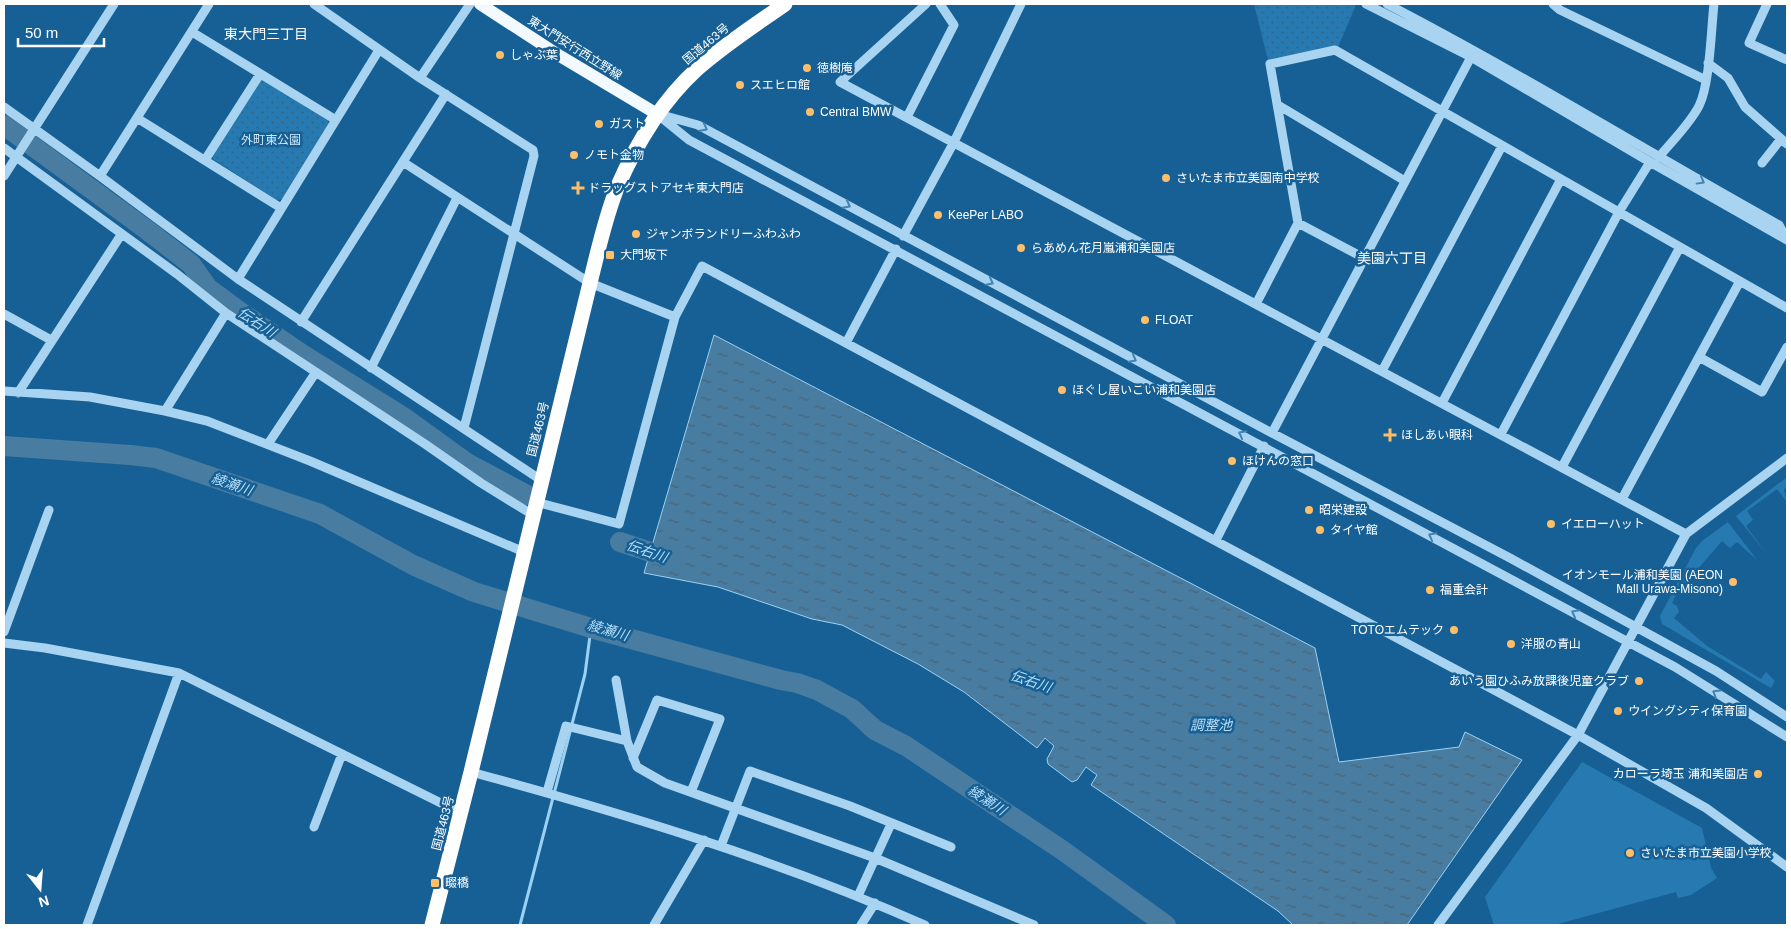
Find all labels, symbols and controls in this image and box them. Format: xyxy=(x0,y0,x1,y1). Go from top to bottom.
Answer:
street label: 東大門安行西立野線 xyxy=(525,13,625,83)
scale bar xyxy=(18,15,104,47)
street label: 国道463号 xyxy=(680,21,732,67)
text: 50 m xyxy=(25,24,58,41)
district label: 東大門三丁目 xyxy=(224,26,308,42)
place label: しゃぶ葉 xyxy=(510,48,558,62)
marker: しゃぶ葉 xyxy=(494,49,506,61)
place label: 徳樹庵 xyxy=(817,61,853,75)
marker: 徳樹庵 xyxy=(801,62,813,74)
place label: スエヒロ館 xyxy=(750,78,810,92)
marker: スエヒロ館 xyxy=(734,79,746,91)
place label: Central BMW xyxy=(820,105,892,119)
marker: Central BMW xyxy=(804,106,816,118)
place label: ガスト xyxy=(609,117,645,131)
marker: ガスト xyxy=(593,118,605,130)
one-way arrow xyxy=(699,122,708,132)
park label: 外町東公園 xyxy=(241,133,301,147)
place label: ノモト金物 xyxy=(584,148,644,162)
marker: ノモト金物 xyxy=(568,149,580,161)
place label: さいたま市立美園南中学校 xyxy=(1176,171,1320,185)
marker: さいたま市立美園南中学校 xyxy=(1160,172,1172,184)
one-way arrow xyxy=(1696,175,1705,185)
place label: ドラッグストアセキ東大門店 xyxy=(588,181,744,195)
marker: ドラッグストアセキ東大門店 xyxy=(572,182,584,194)
one-way arrow xyxy=(841,199,850,209)
place label: KeePer LABO xyxy=(948,208,1023,222)
marker: KeePer LABO xyxy=(932,209,944,221)
place label: ジャンボランドリーふわふわ xyxy=(646,227,801,241)
marker: ジャンボランドリーふわふわ xyxy=(630,228,642,240)
place label: らあめん花月嵐浦和美園店 xyxy=(1031,241,1175,255)
marker: らあめん花月嵐浦和美園店 xyxy=(1015,242,1027,254)
place label: 大門坂下 xyxy=(620,248,668,262)
marker: 大門坂下 xyxy=(604,249,616,261)
district label: 美園六丁目 xyxy=(1357,250,1427,266)
one-way arrow xyxy=(984,276,993,286)
water label: 伝右川 xyxy=(235,304,281,341)
place label: FLOAT xyxy=(1155,313,1193,327)
marker: FLOAT xyxy=(1139,314,1151,326)
one-way arrow xyxy=(1128,353,1137,363)
place label: ほぐし屋いこい浦和美園店 xyxy=(1072,383,1216,397)
marker: ほぐし屋いこい浦和美園店 xyxy=(1056,384,1068,396)
street label: 国道463号 xyxy=(524,400,552,458)
marker: ほしあい眼科 xyxy=(1383,428,1397,442)
place label: ほしあい眼科 xyxy=(1401,428,1473,442)
one-way arrow xyxy=(1238,430,1247,440)
place label: ほけんの窓口 xyxy=(1242,454,1314,468)
marker: ほけんの窓口 xyxy=(1226,455,1238,467)
water label: 綾瀬川 xyxy=(210,470,256,499)
place label: 昭栄建設 xyxy=(1319,503,1367,517)
marker: 昭栄建設 xyxy=(1303,504,1315,516)
place label: イエローハット xyxy=(1561,517,1645,531)
marker: イエローハット xyxy=(1545,518,1557,530)
place label: タイヤ館 xyxy=(1330,523,1378,537)
marker: タイヤ館 xyxy=(1314,524,1326,536)
one-way arrow xyxy=(1428,532,1437,542)
water label: 伝右川 xyxy=(625,537,671,566)
place label: イオンモール浦和美園 (AEON Mall Urawa-Misono) xyxy=(1562,568,1723,596)
marker: イオンモール浦和美園 (AEON Mall Urawa-Misono) xyxy=(1727,576,1739,588)
place label: 福重会計 xyxy=(1440,583,1488,597)
marker: 福重会計 xyxy=(1424,584,1436,596)
one-way arrow xyxy=(1571,609,1580,619)
water label: 綾瀬川 xyxy=(586,617,632,644)
place label: TOTOエムテック xyxy=(1351,623,1444,637)
marker: TOTOエムテック xyxy=(1448,624,1460,636)
place label: 洋服の青山 xyxy=(1521,637,1581,651)
marker: 洋服の青山 xyxy=(1505,638,1517,650)
water label: 伝右川 xyxy=(1009,667,1055,696)
place label: あいう園ひふみ放課後児童クラブ xyxy=(1449,674,1629,688)
marker: あいう園ひふみ放課後児童クラブ xyxy=(1633,675,1645,687)
one-way arrow xyxy=(1713,689,1722,699)
place label: ウイングシティ保育園 xyxy=(1628,704,1747,718)
marker: ウイングシティ保育園 xyxy=(1612,705,1624,717)
water label: 調整池 xyxy=(1190,717,1234,733)
place label: カローラ埼玉 浦和美園店 xyxy=(1613,767,1748,781)
marker: カローラ埼玉 浦和美園店 xyxy=(1752,768,1764,780)
water label: 綾瀬川 xyxy=(965,782,1011,819)
street label: 国道463号 xyxy=(429,794,457,852)
place label: さいたま市立美園小学校 xyxy=(1640,846,1772,860)
marker: さいたま市立美園小学校 xyxy=(1624,847,1636,859)
north arrow xyxy=(15,864,65,914)
place label: 畷橋 xyxy=(445,876,469,890)
marker: 畷橋 xyxy=(429,877,441,889)
text: N xyxy=(37,892,51,911)

